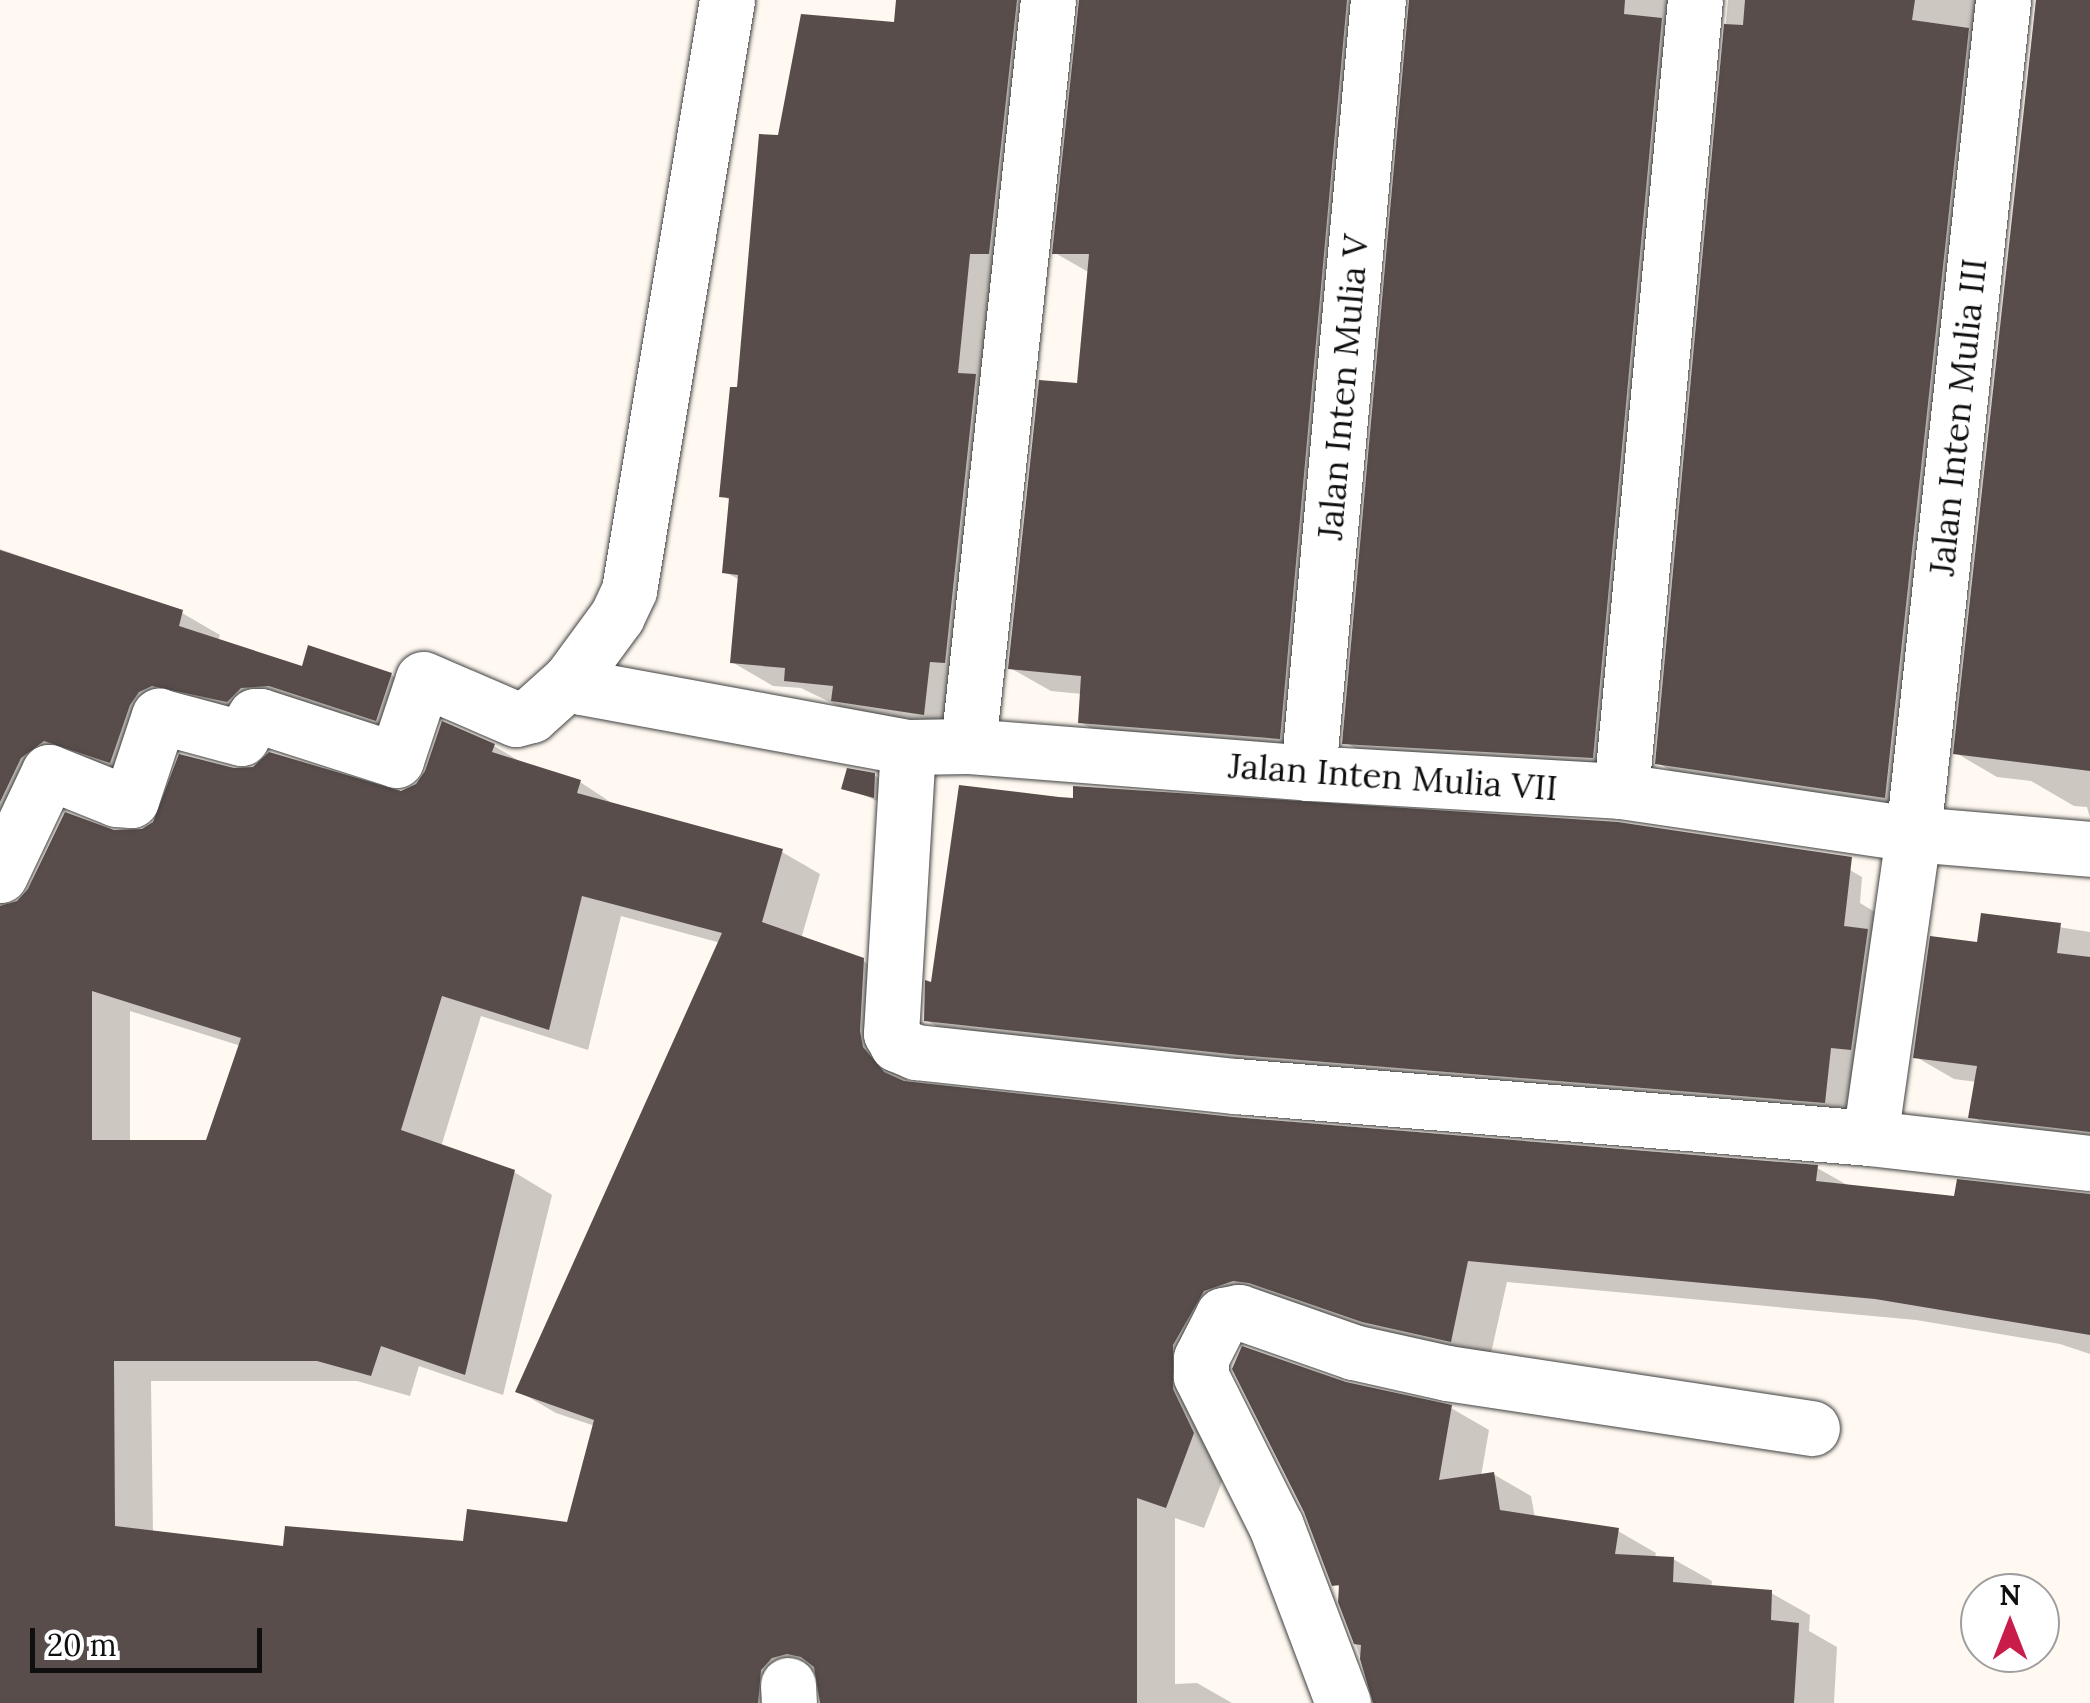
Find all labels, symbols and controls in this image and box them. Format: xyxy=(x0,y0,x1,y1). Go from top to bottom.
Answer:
street label: Jalan Inten Mulia V xyxy=(1309,233,1377,541)
street label: Jalan Inten Mulia III xyxy=(1920,256,1996,578)
street label: Jalan Inten Mulia VII xyxy=(1227,745,1559,809)
north arrow xyxy=(1960,1573,2060,1673)
text: N xyxy=(1999,1577,2021,1613)
scale bar xyxy=(35,1608,268,1670)
text: 20 m xyxy=(47,1626,116,1664)

